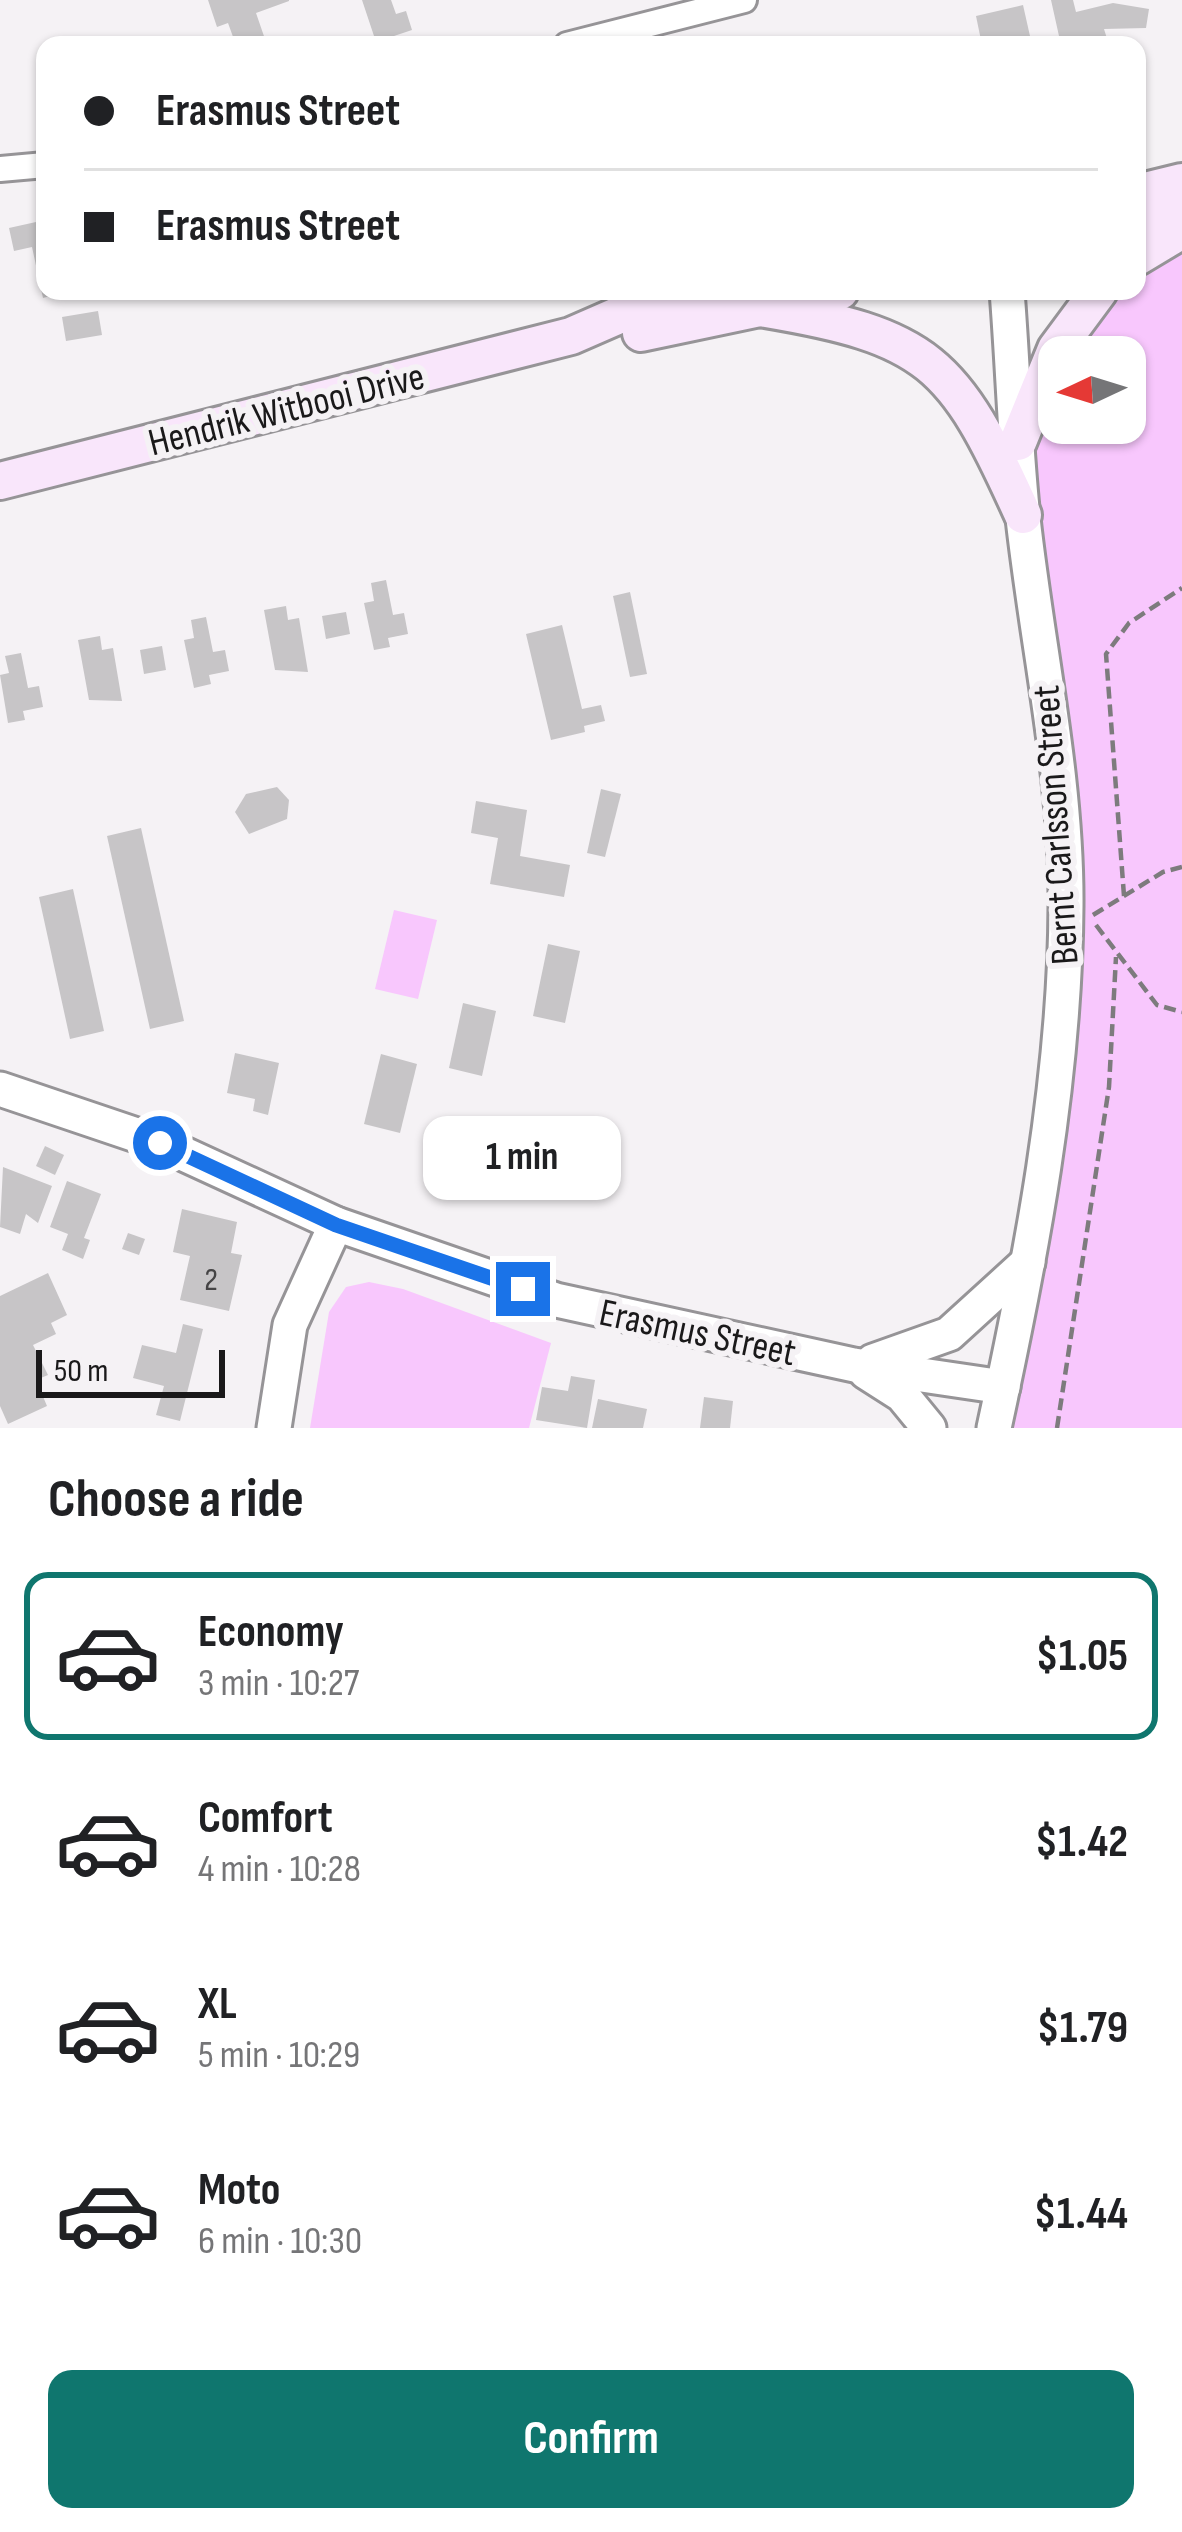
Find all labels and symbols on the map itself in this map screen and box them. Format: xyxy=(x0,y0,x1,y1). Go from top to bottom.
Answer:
north arrow xyxy=(1038,336,1146,444)
street label: Hendrik Witbooi Drive xyxy=(144,353,429,467)
street label: Bernt Carlsson Street xyxy=(1023,684,1090,966)
callout: 1 min xyxy=(424,1115,622,1199)
route start xyxy=(133,1116,187,1170)
house number: 2 xyxy=(204,1260,218,1300)
route end xyxy=(496,1262,550,1316)
street label: Erasmus Street xyxy=(595,1290,800,1377)
scale bar xyxy=(36,1344,225,1397)

